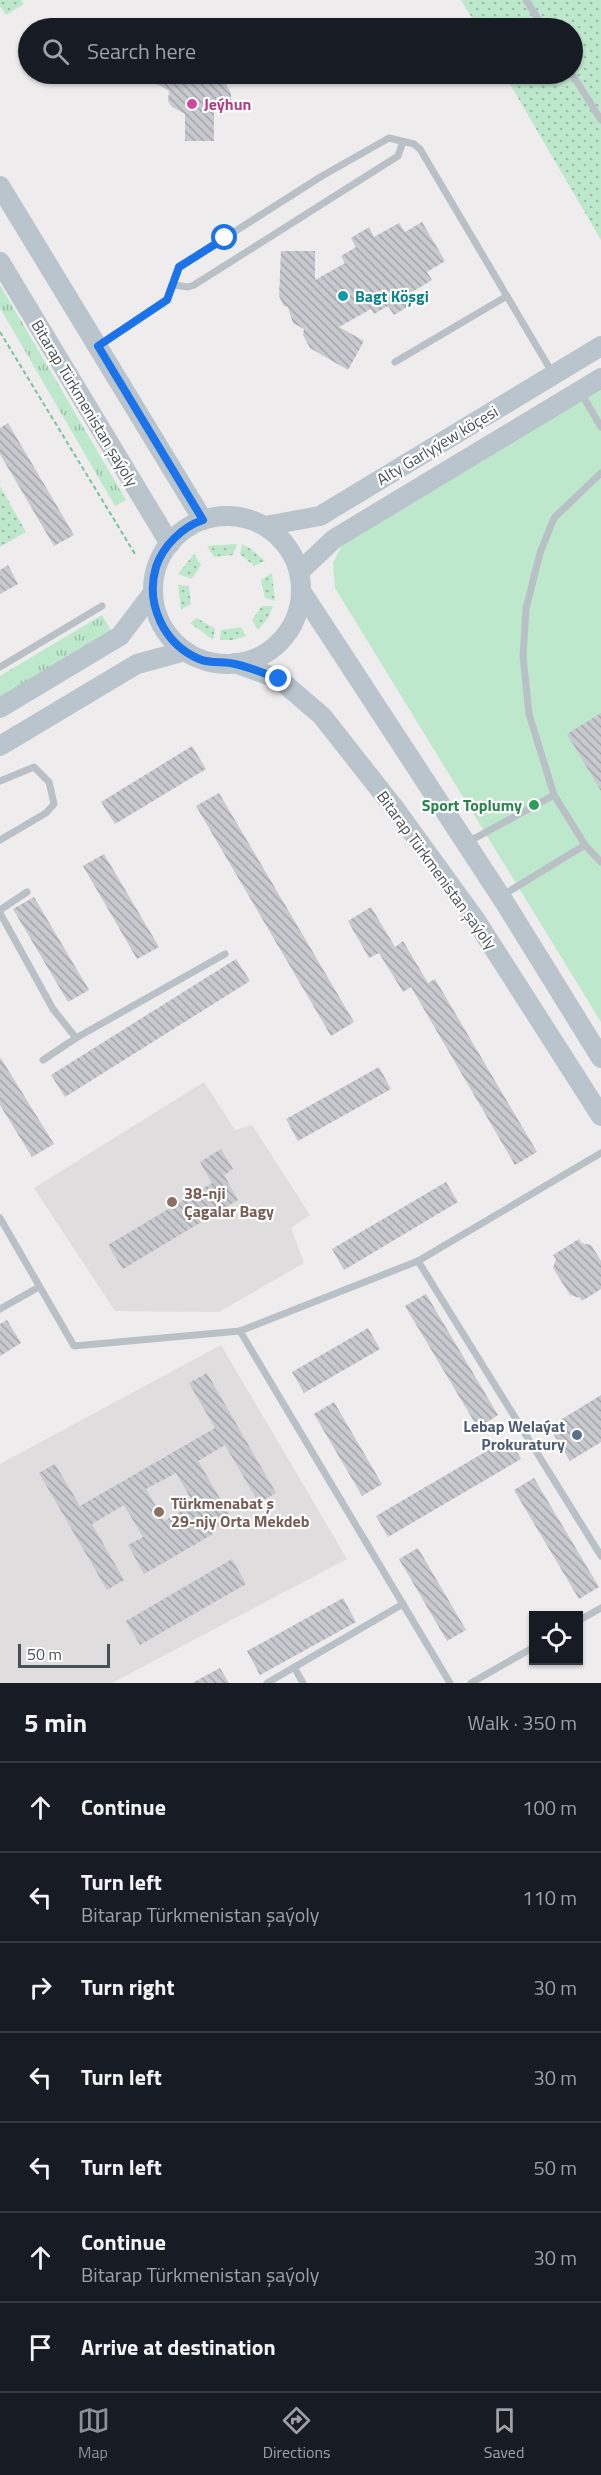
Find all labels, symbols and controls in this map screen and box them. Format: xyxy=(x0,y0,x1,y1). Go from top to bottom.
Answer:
search box xyxy=(18,18,583,84)
text: Search here xyxy=(87,34,196,68)
icon: search xyxy=(39,35,72,68)
place label: Jeýhun xyxy=(204,92,251,116)
marker: Jeýhun xyxy=(185,97,199,111)
route start xyxy=(211,224,237,250)
place label: Bagt Köşgi xyxy=(355,284,429,308)
marker: Bagt Köşgi xyxy=(336,289,350,303)
street label: Bitarap Türkmenistan şaýoly xyxy=(26,315,145,491)
street label: Alty Garlyýew köçesi xyxy=(372,399,502,491)
route end xyxy=(265,665,291,691)
street label: Bitarap Türkmenistan şaýoly xyxy=(371,786,503,954)
place label: Sport Toplumy xyxy=(422,793,522,817)
marker: Sport Toplumy xyxy=(527,798,541,812)
place label: 38-nji Çagalar Bagy xyxy=(184,1181,274,1223)
marker: 38-nji Çagalar Bagy xyxy=(165,1195,179,1209)
place label: Lebap Welaýat Prokuratury xyxy=(463,1414,565,1456)
marker: Lebap Welaýat Prokuratury xyxy=(570,1428,584,1442)
place label: Türkmenabat ş 29-njy Orta Mekdeb xyxy=(171,1491,310,1533)
marker: Türkmenabat ş 29-njy Orta Mekdeb xyxy=(152,1505,166,1519)
map controls xyxy=(529,1611,583,1665)
button: locate xyxy=(529,1611,583,1665)
scale bar xyxy=(18,1641,110,1668)
text: 50 m xyxy=(27,1642,62,1666)
text: 5 min xyxy=(24,1703,87,1742)
text: Walk · 350 m xyxy=(468,1707,577,1738)
text: Continue xyxy=(81,1790,166,1824)
icon: ahead xyxy=(24,1791,57,1824)
text: 100 m xyxy=(522,1792,577,1823)
text: Turn left xyxy=(81,1865,162,1899)
icon: left xyxy=(24,1881,57,1914)
text: 110 m xyxy=(522,1882,577,1913)
text: Bitarap Türkmenistan şaýoly xyxy=(81,1899,319,1930)
text: Turn right xyxy=(81,1970,175,2004)
icon: right xyxy=(24,1971,57,2004)
text: 30 m xyxy=(533,1972,577,2003)
text: Turn left xyxy=(81,2060,162,2094)
icon: left xyxy=(24,2061,57,2094)
text: 30 m xyxy=(533,2062,577,2093)
text: Turn left xyxy=(81,2150,162,2184)
icon: left xyxy=(24,2151,57,2184)
text: 50 m xyxy=(533,2152,577,2183)
text: Continue xyxy=(81,2225,166,2259)
icon: ahead xyxy=(24,2241,57,2274)
text: 30 m xyxy=(533,2242,577,2273)
text: Bitarap Türkmenistan şaýoly xyxy=(81,2259,319,2290)
text: Arrive at destination xyxy=(81,2330,276,2364)
icon: arrive xyxy=(24,2331,57,2364)
tab: Map xyxy=(77,2404,110,2464)
tab: Directions xyxy=(263,2404,331,2464)
tab: Saved xyxy=(484,2404,524,2464)

